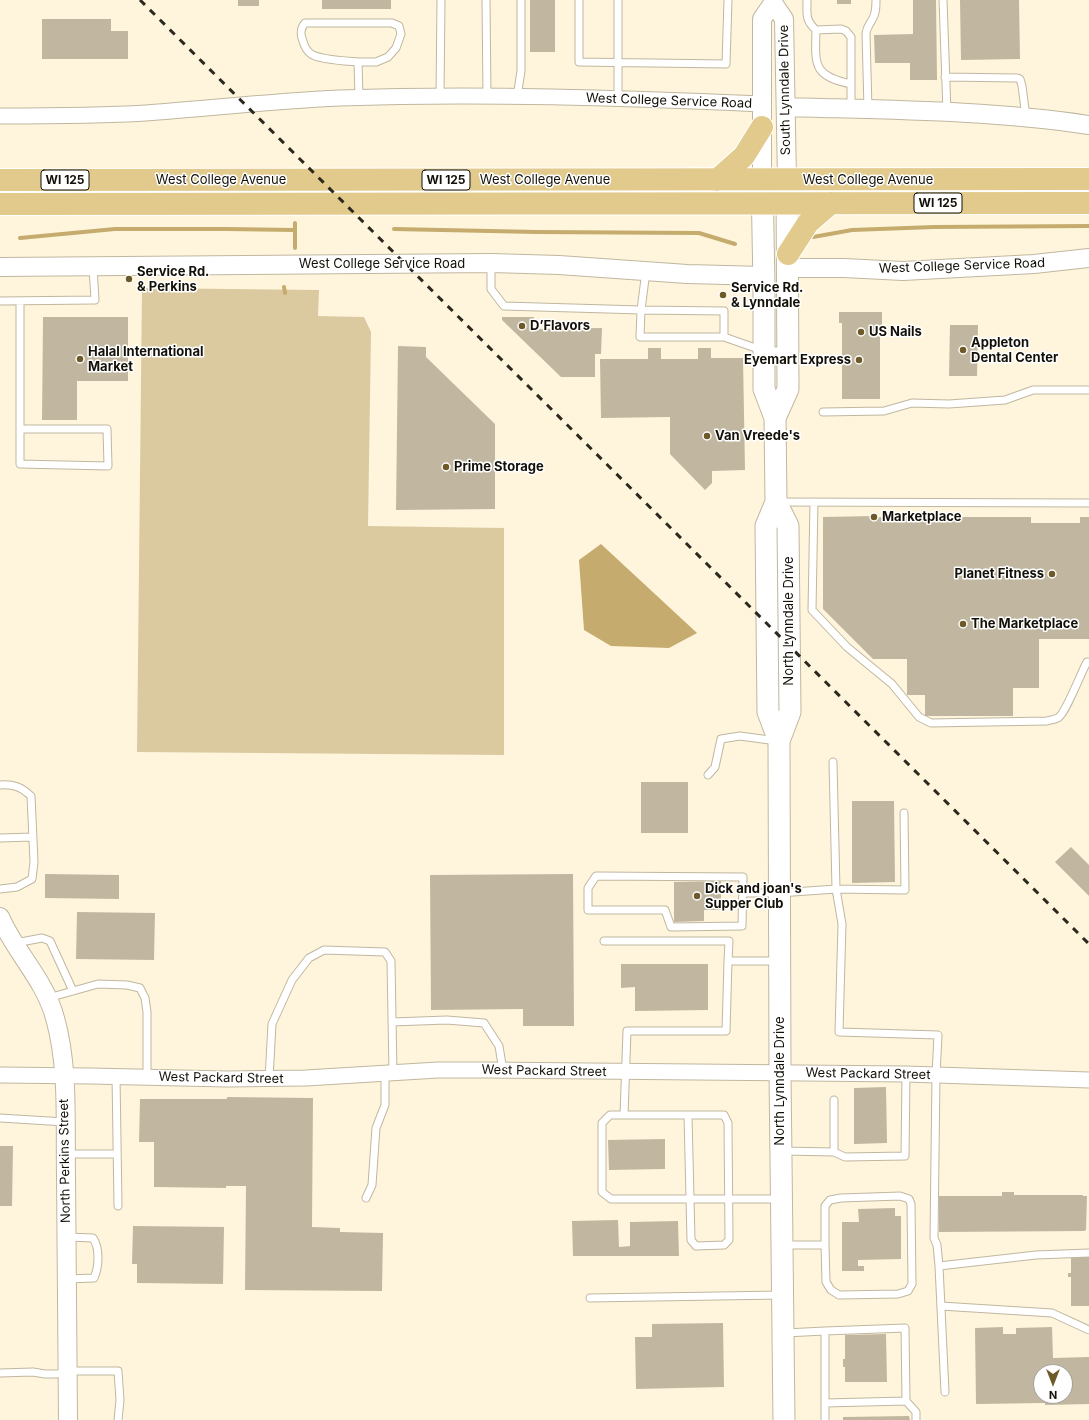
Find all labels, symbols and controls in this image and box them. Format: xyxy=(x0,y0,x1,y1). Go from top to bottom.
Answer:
street label: South Lynndale Drive xyxy=(776,25,794,155)
street label: West College Service Road xyxy=(586,90,752,112)
road number: WI 125 xyxy=(41,170,89,190)
road number: WI 125 xyxy=(422,170,470,190)
street label: West College Avenue xyxy=(156,172,286,188)
street label: West College Avenue xyxy=(480,172,610,188)
street label: West College Avenue xyxy=(803,172,933,188)
road number: WI 125 xyxy=(914,193,962,213)
street label: West College Service Road xyxy=(879,255,1045,277)
street label: West College Service Road xyxy=(299,256,465,272)
place label: Service Rd. & Perkins xyxy=(137,264,209,295)
marker: Service Rd. & Perkins xyxy=(124,274,134,284)
place label: Service Rd. & Lynndale xyxy=(731,280,803,311)
marker: Service Rd. & Lynndale xyxy=(718,290,728,300)
place label: D’Flavors xyxy=(530,318,590,334)
marker: D’Flavors xyxy=(517,321,527,331)
place label: US Nails xyxy=(869,324,922,340)
marker: US Nails xyxy=(856,327,866,337)
place label: Appleton Dental Center xyxy=(971,335,1058,366)
place label: Halal International Market xyxy=(88,344,204,375)
marker: Appleton Dental Center xyxy=(958,345,968,355)
place label: Eyemart Express xyxy=(744,352,851,368)
marker: Halal International Market xyxy=(75,354,85,364)
marker: Eyemart Express xyxy=(854,355,864,365)
place label: Van Vreede's xyxy=(715,428,800,444)
marker: Van Vreede's xyxy=(702,431,712,441)
place label: Prime Storage xyxy=(454,459,544,475)
marker: Prime Storage xyxy=(441,462,451,472)
place label: Marketplace xyxy=(882,509,962,525)
marker: Marketplace xyxy=(869,512,879,522)
street label: North Lynndale Drive xyxy=(781,556,797,686)
place label: Planet Fitness xyxy=(955,566,1044,582)
marker: Planet Fitness xyxy=(1047,569,1057,579)
place label: The Marketplace xyxy=(971,616,1078,632)
marker: The Marketplace xyxy=(958,619,968,629)
place label: Dick and joan's Supper Club xyxy=(705,881,802,912)
marker: Dick and joan's Supper Club xyxy=(692,891,702,901)
street label: North Lynndale Drive xyxy=(772,1016,788,1146)
street label: West Packard Street xyxy=(481,1062,607,1080)
street label: West Packard Street xyxy=(805,1065,931,1083)
street label: West Packard Street xyxy=(158,1069,284,1087)
street label: North Perkins Street xyxy=(56,1099,74,1223)
north arrow xyxy=(1033,1364,1073,1404)
text: N xyxy=(1049,1388,1057,1402)

